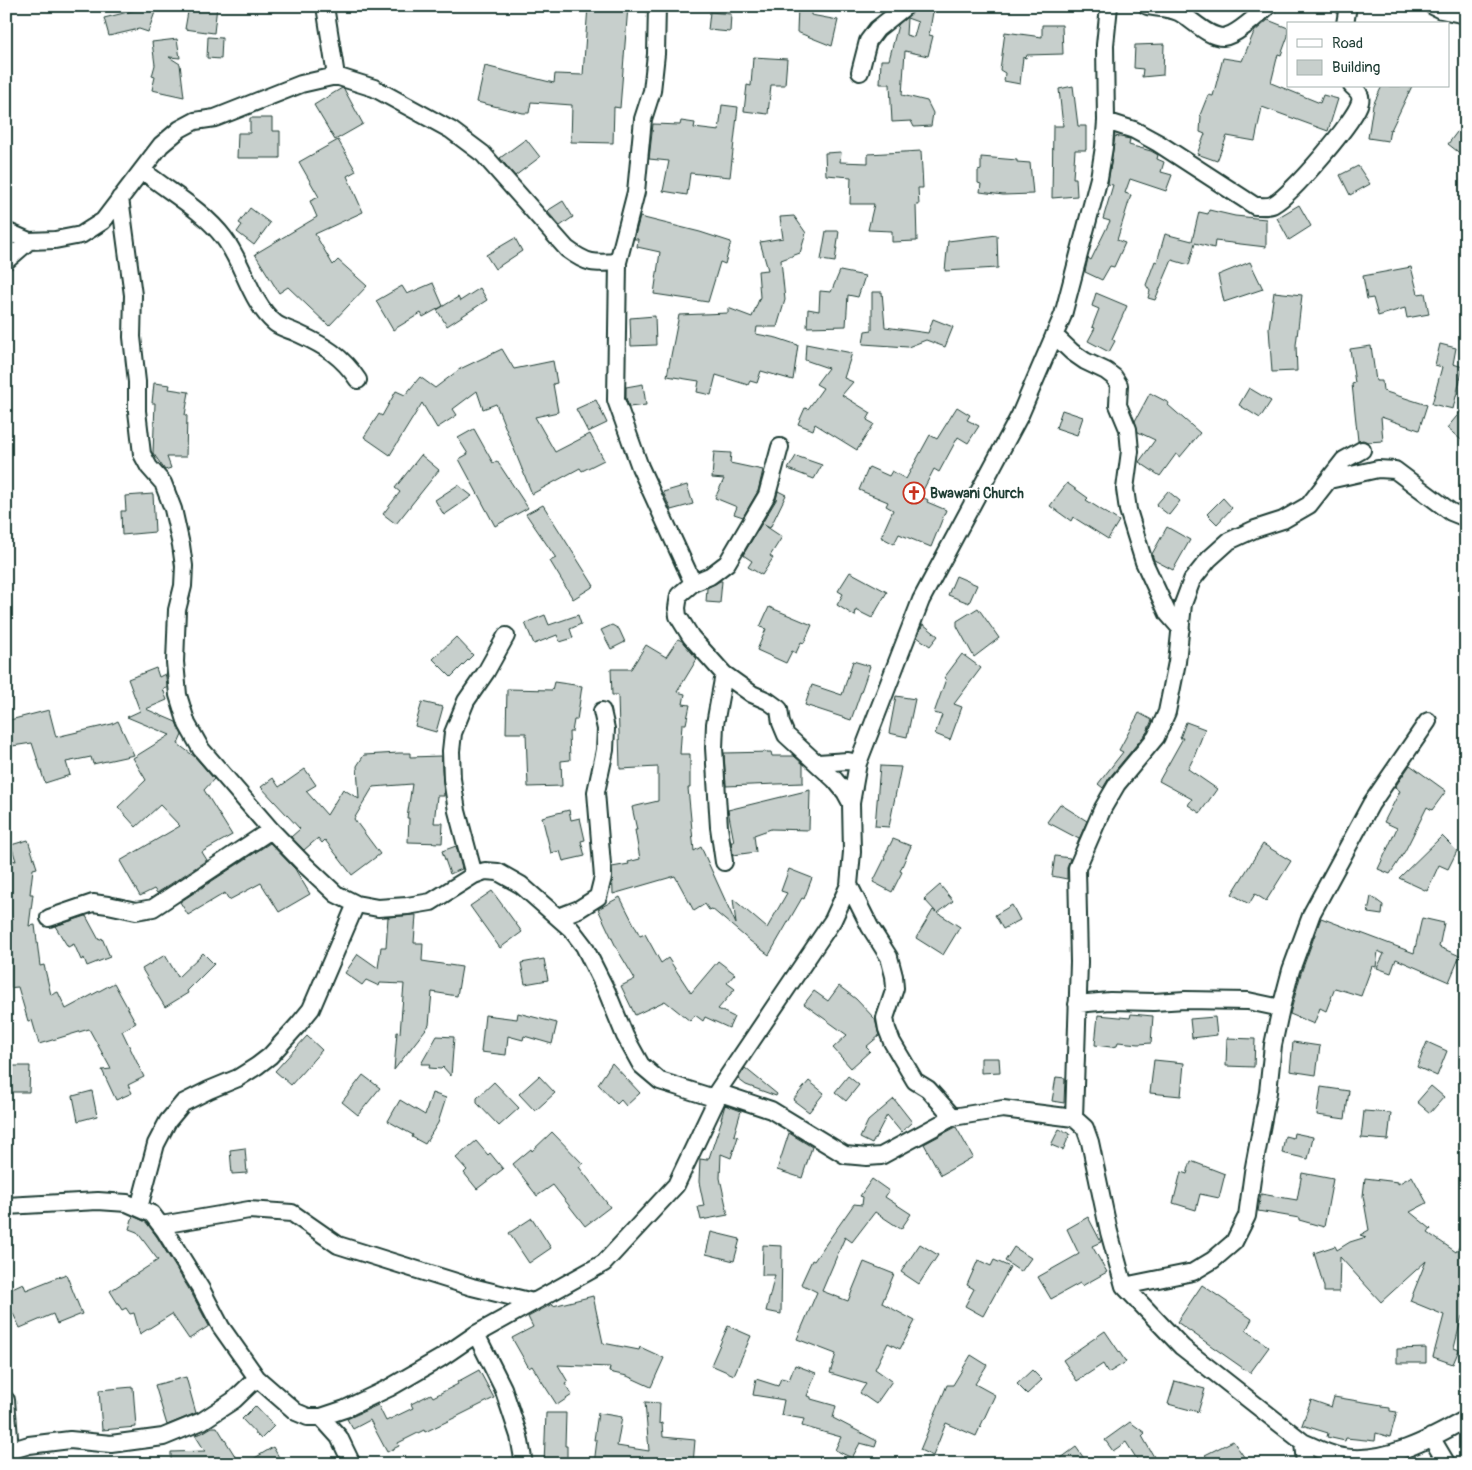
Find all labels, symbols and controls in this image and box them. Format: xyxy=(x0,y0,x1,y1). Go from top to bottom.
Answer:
legend xyxy=(1287,22,1450,88)
text: Road xyxy=(1332,34,1363,53)
text: Building xyxy=(1332,58,1380,77)
church icon: Bwawani Church xyxy=(902,481,926,505)
place label: Bwawani Church xyxy=(930,485,1024,502)

